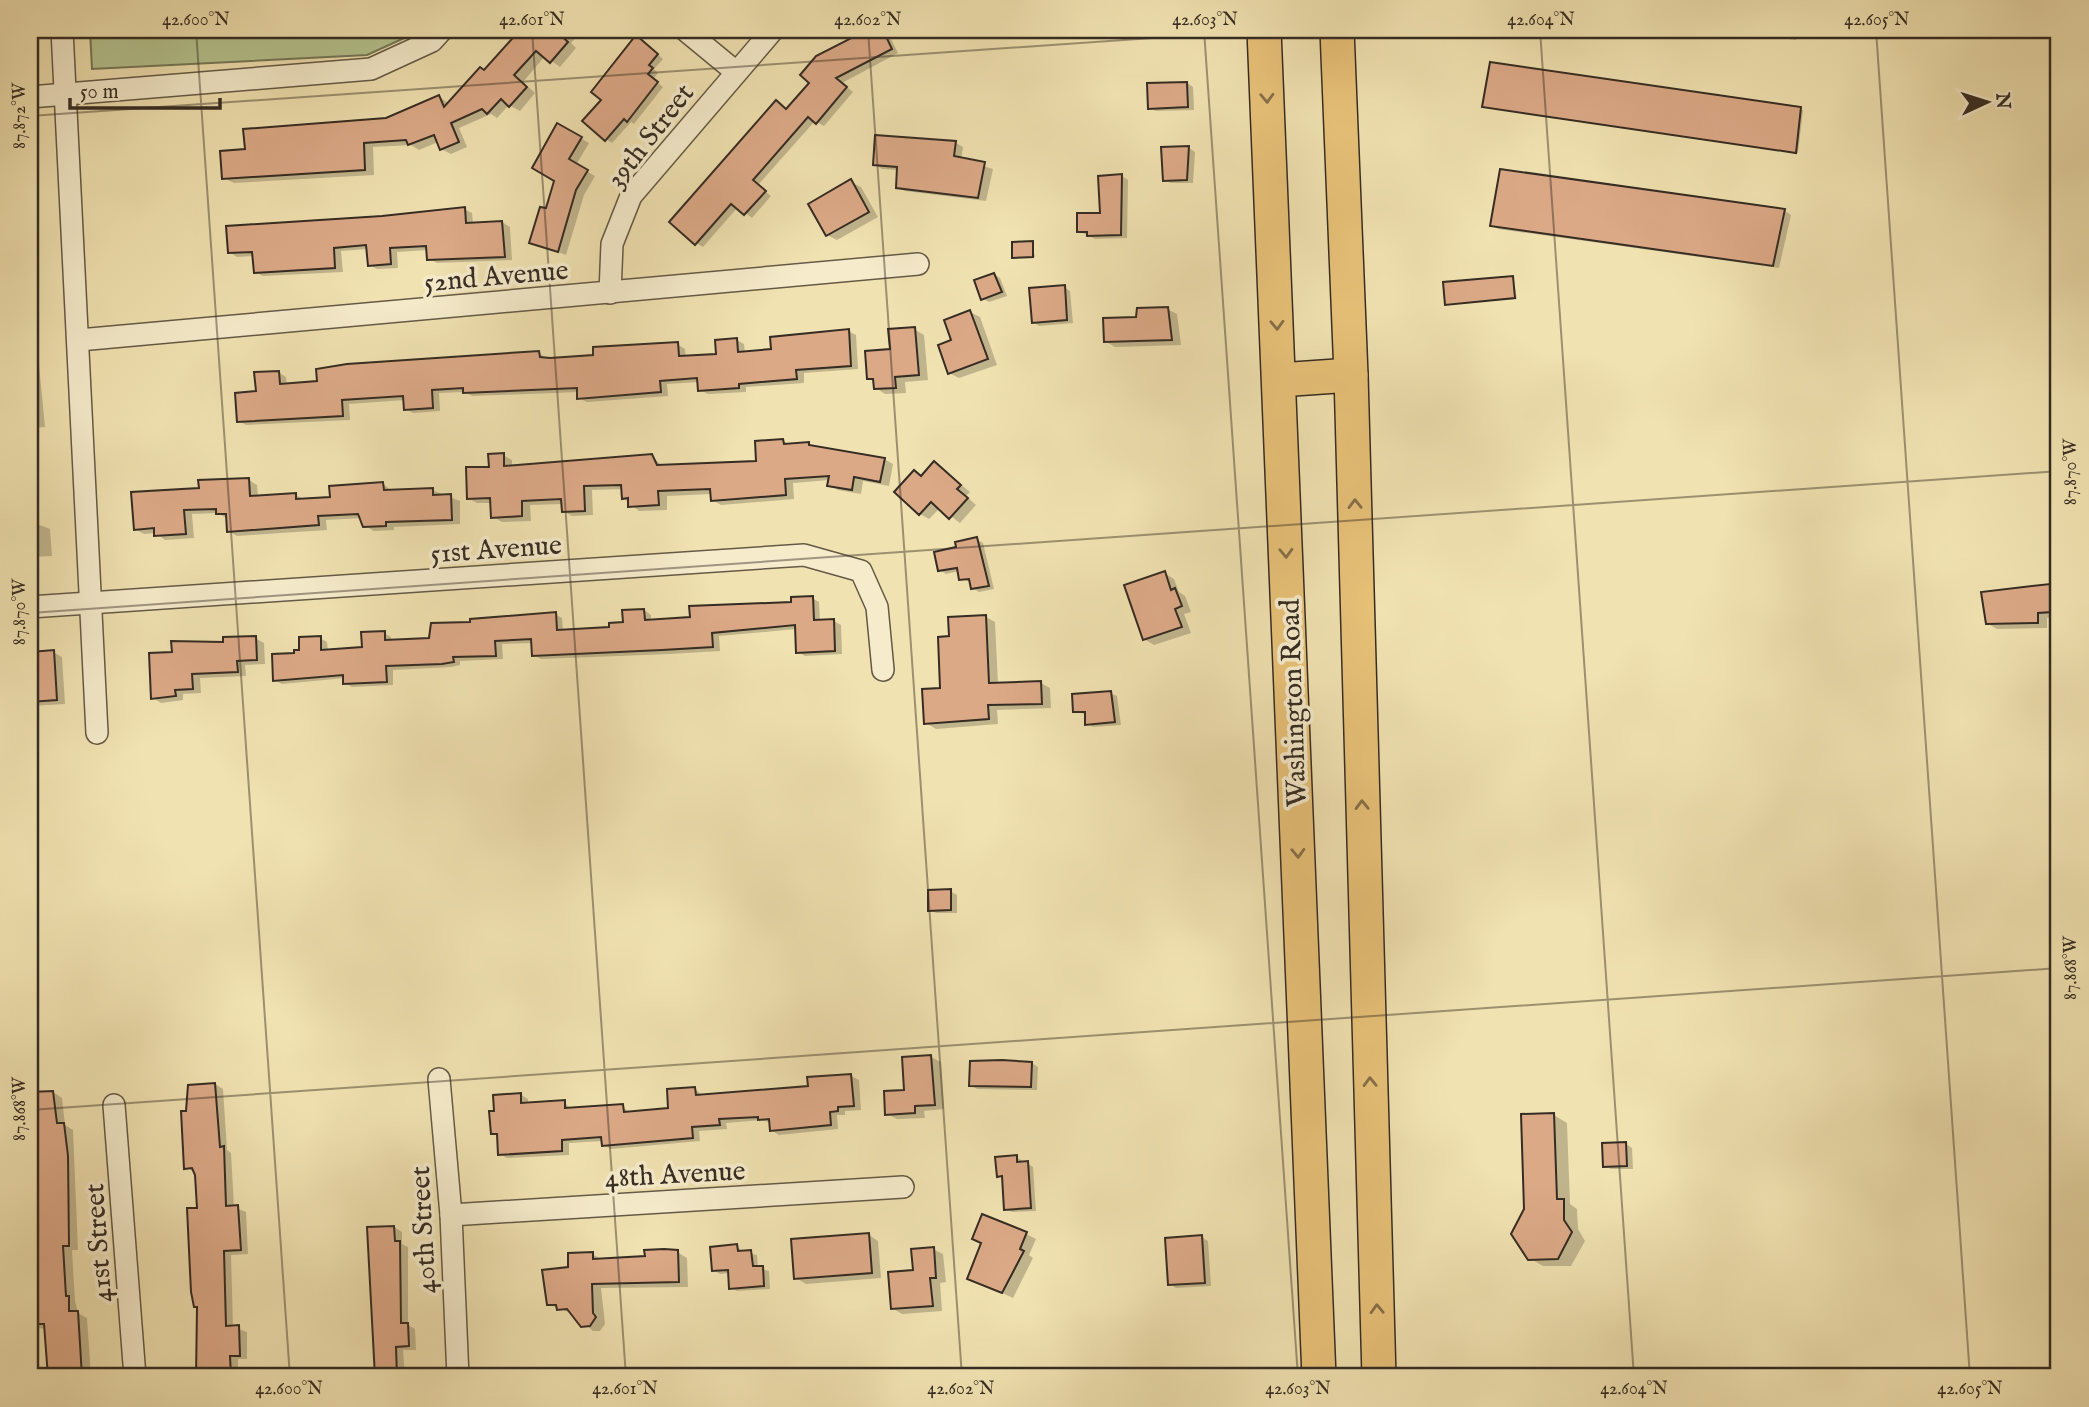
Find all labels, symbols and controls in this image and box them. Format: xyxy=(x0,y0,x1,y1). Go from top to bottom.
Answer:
text: 42.600°N xyxy=(162,9,230,32)
text: 42.601°N xyxy=(499,9,565,32)
text: 42.602°N xyxy=(834,9,902,32)
text: 42.603°N xyxy=(1172,9,1238,32)
text: 42.604°N xyxy=(1507,9,1575,32)
text: 42.605°N xyxy=(1844,9,1910,32)
scale bar xyxy=(70,66,220,110)
north arrow xyxy=(1952,66,2022,136)
street label: 39th Street xyxy=(599,77,703,196)
text: 50 m xyxy=(80,79,119,106)
text: 87.872°W xyxy=(9,82,32,149)
text: N xyxy=(1989,91,2015,111)
one-way arrow xyxy=(1260,93,1275,104)
street label: 52nd Avenue xyxy=(423,254,570,301)
one-way arrow xyxy=(1269,320,1284,331)
text: 87.870°W xyxy=(2060,438,2083,505)
one-way arrow xyxy=(1347,499,1362,510)
street label: 51st Avenue xyxy=(429,528,563,573)
one-way arrow xyxy=(1278,547,1293,558)
text: 87.870°W xyxy=(9,578,32,645)
street label: Washington Road xyxy=(1273,598,1316,808)
one-way arrow xyxy=(1355,800,1370,811)
one-way arrow xyxy=(1290,848,1305,859)
text: 87.868°W xyxy=(2060,935,2083,1000)
text: 87.868°W xyxy=(9,1076,32,1141)
one-way arrow xyxy=(1362,1076,1377,1087)
street label: 48th Avenue xyxy=(604,1154,747,1197)
street label: 40th Street xyxy=(404,1165,445,1295)
street label: 41st Street xyxy=(78,1182,121,1304)
one-way arrow xyxy=(1369,1303,1384,1314)
text: 42.600°N xyxy=(255,1378,323,1401)
text: 42.601°N xyxy=(592,1378,658,1401)
text: 42.602°N xyxy=(927,1378,995,1401)
text: 42.603°N xyxy=(1265,1378,1331,1401)
text: 42.604°N xyxy=(1600,1378,1668,1401)
text: 42.605°N xyxy=(1937,1378,2003,1401)

